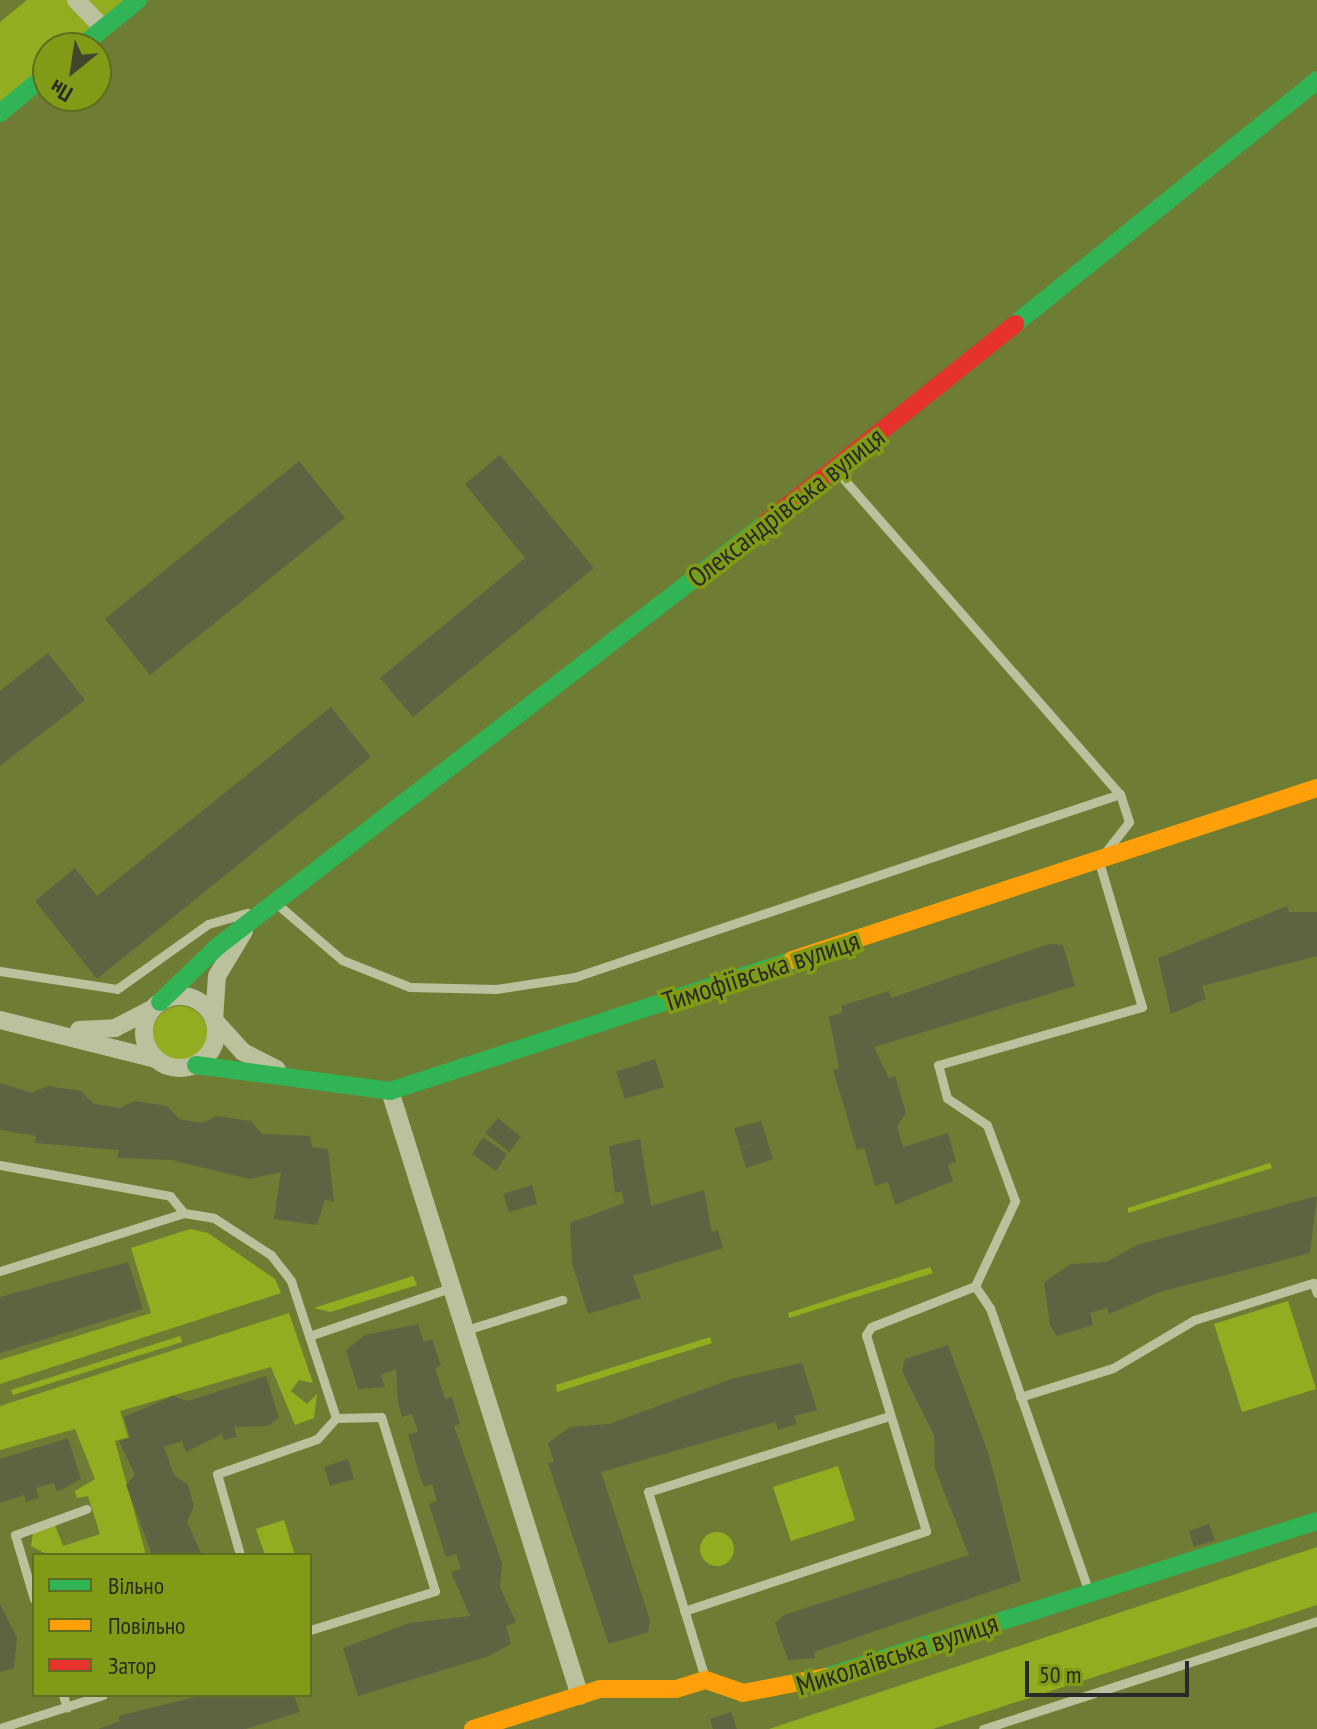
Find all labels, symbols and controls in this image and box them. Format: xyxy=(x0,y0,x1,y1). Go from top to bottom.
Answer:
north arrow xyxy=(32,32,112,112)
text: Пн xyxy=(45,74,77,109)
street label: Олександрівська вулиця xyxy=(681,420,891,594)
street label: Тимофіївська вулиця xyxy=(658,923,864,1019)
legend xyxy=(32,1553,312,1697)
text: Вільно xyxy=(108,1570,164,1601)
street label: Миколаївська вулиця xyxy=(792,1606,1002,1702)
text: Повільно xyxy=(108,1610,185,1641)
scale bar xyxy=(1029,1645,1193,1695)
text: Затор xyxy=(108,1650,156,1681)
text: 50 m xyxy=(1039,1659,1081,1690)

